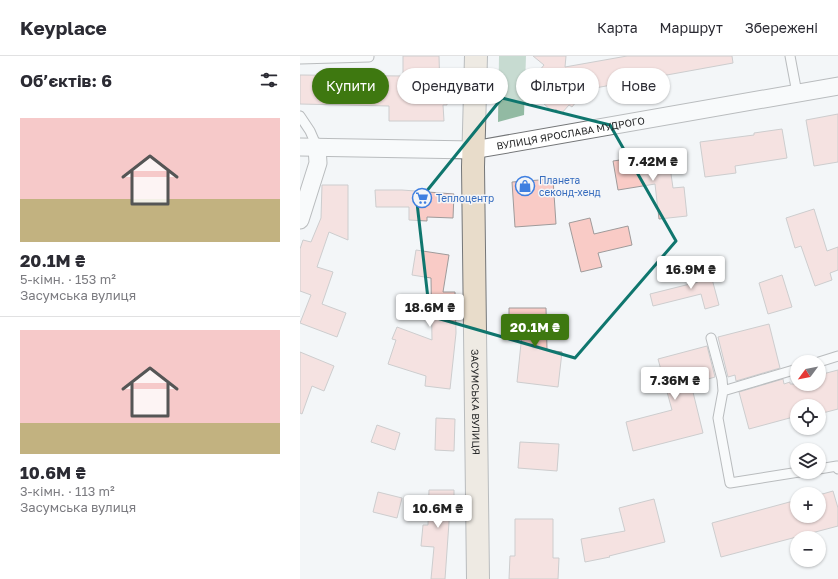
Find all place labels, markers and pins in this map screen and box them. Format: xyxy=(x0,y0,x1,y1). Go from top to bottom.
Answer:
pin: 7.42M ₴ xyxy=(616,148,690,182)
place label: Планета секонд-хенд xyxy=(539,174,601,198)
shop icon: Планета секонд-хенд xyxy=(514,175,536,197)
supermarket icon: Теплоцентр xyxy=(411,187,433,209)
place label: Теплоцентр xyxy=(436,192,494,204)
pin: 16.9M ₴ xyxy=(654,256,728,290)
pin: 18.6M ₴ xyxy=(393,294,467,328)
pin: 20.1M ₴ xyxy=(498,314,572,348)
pin: 7.36M ₴ xyxy=(638,367,712,401)
pin: 10.6M ₴ xyxy=(401,495,475,529)

